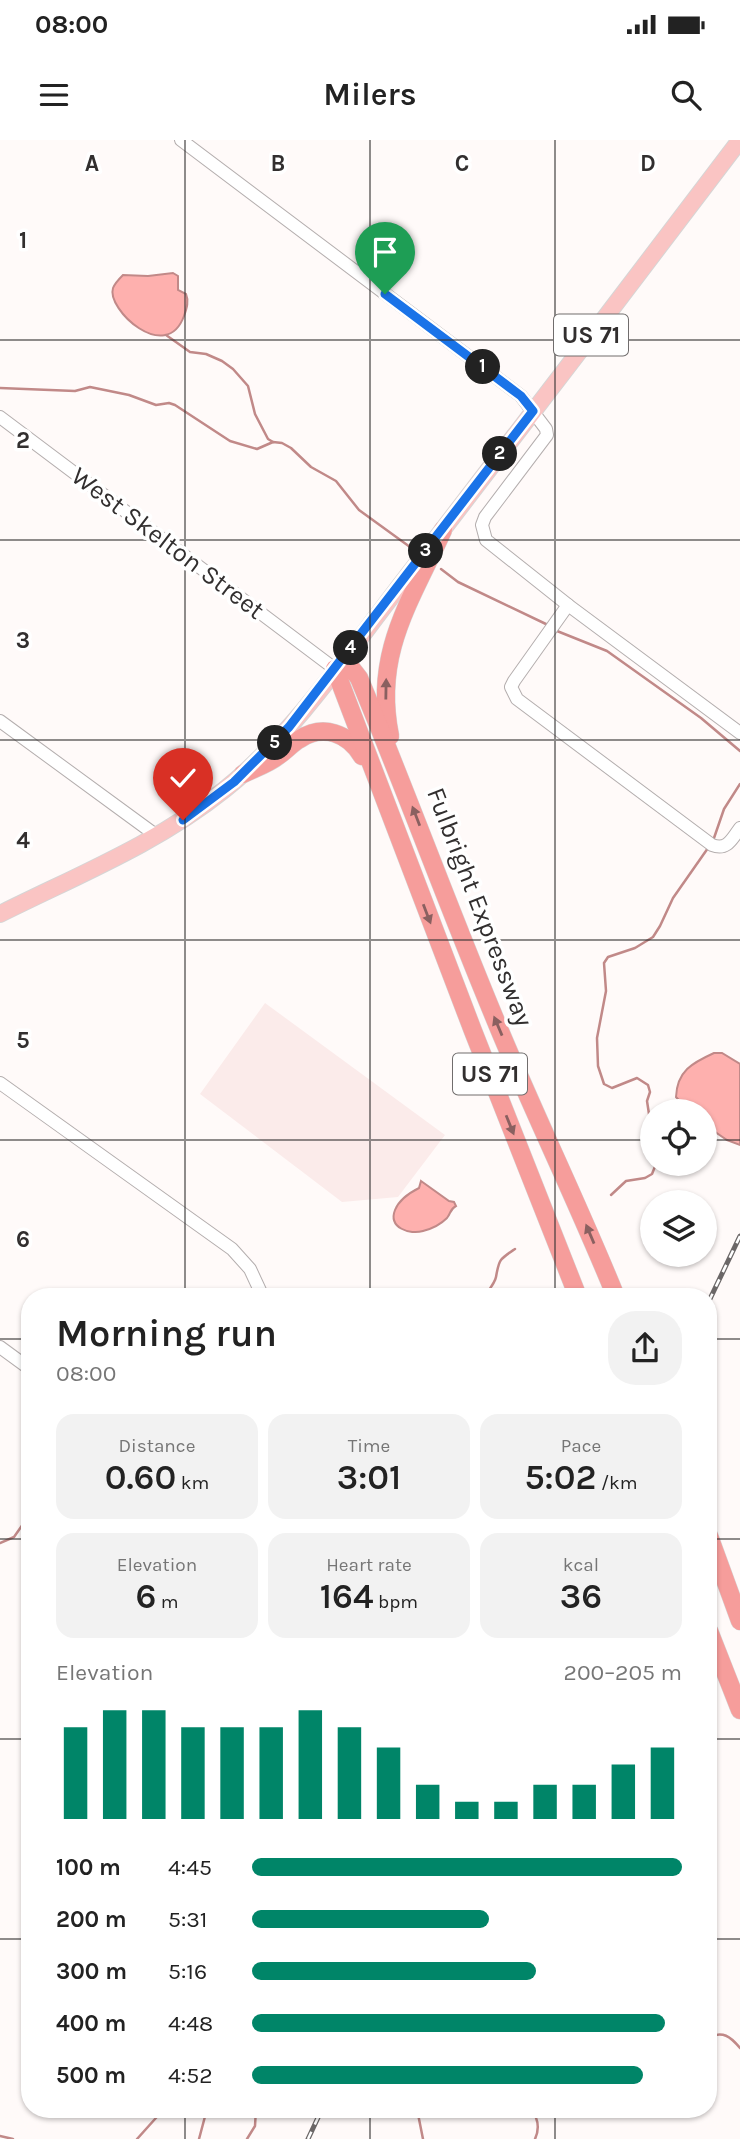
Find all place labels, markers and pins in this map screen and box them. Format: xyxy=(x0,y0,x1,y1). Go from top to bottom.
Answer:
pin xyxy=(355,222,415,294)
pin: 1 xyxy=(466,350,500,384)
pin: 2 xyxy=(482,436,518,472)
pin: 3 xyxy=(408,534,444,568)
pin: 4 xyxy=(334,630,368,666)
pin: 5 xyxy=(258,726,292,760)
pin xyxy=(153,748,213,820)

